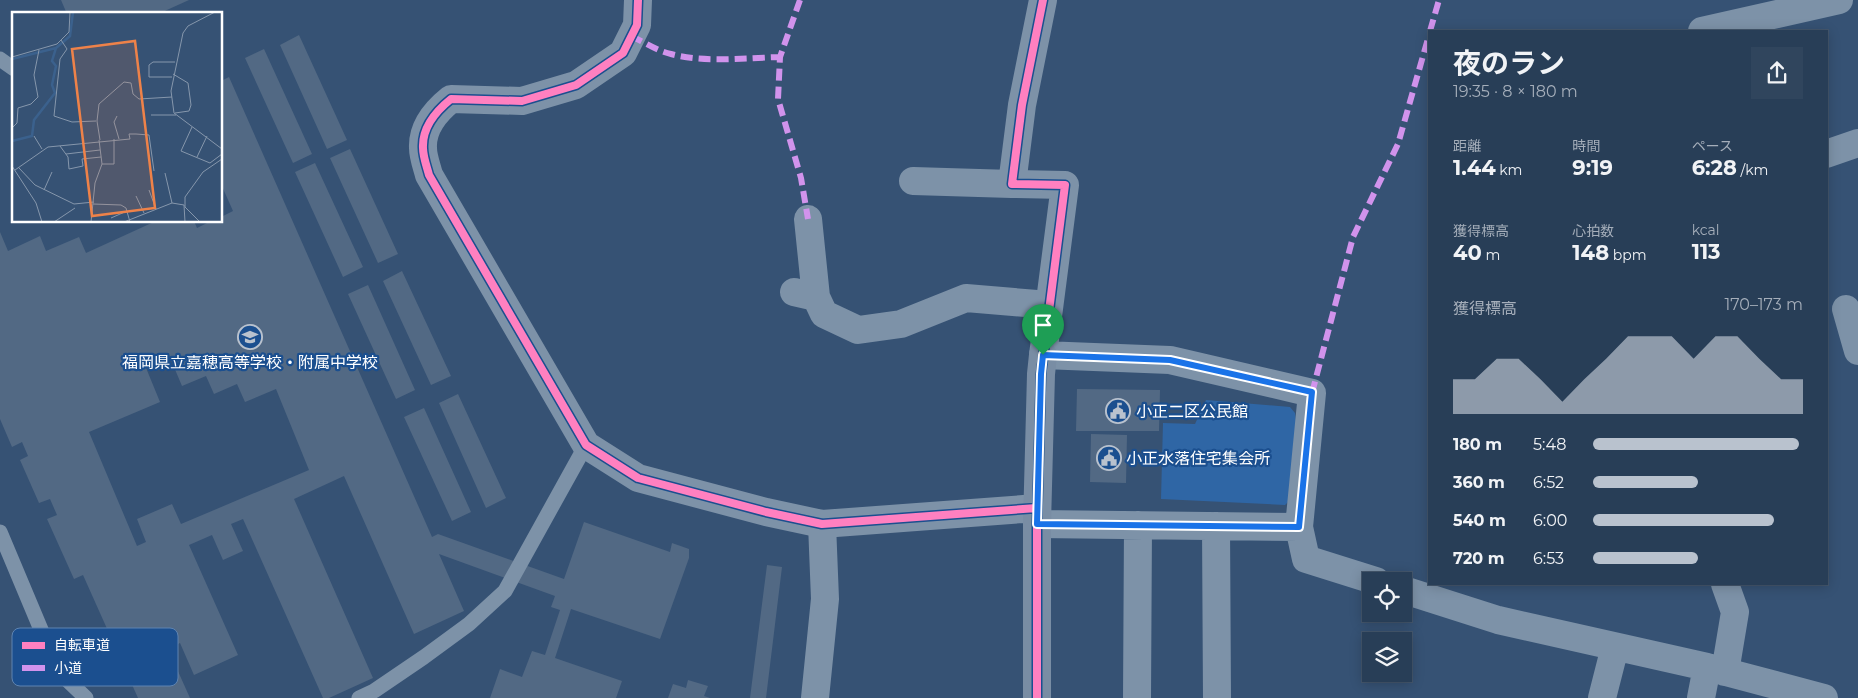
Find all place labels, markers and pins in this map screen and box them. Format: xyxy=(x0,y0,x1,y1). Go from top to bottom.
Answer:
pin xyxy=(1022,304,1064,355)
school or university icon: 福岡県立嘉穂高等学校・附属中学校 xyxy=(237,324,263,350)
place label: 福岡県立嘉穂高等学校・附属中学校 xyxy=(122,353,378,372)
public building icon: 小正二区公民館 xyxy=(1105,398,1131,424)
place label: 小正二区公民館 xyxy=(1136,402,1248,421)
public building icon: 小正水落住宅集会所 xyxy=(1096,445,1122,471)
place label: 小正水落住宅集会所 xyxy=(1126,449,1270,468)

